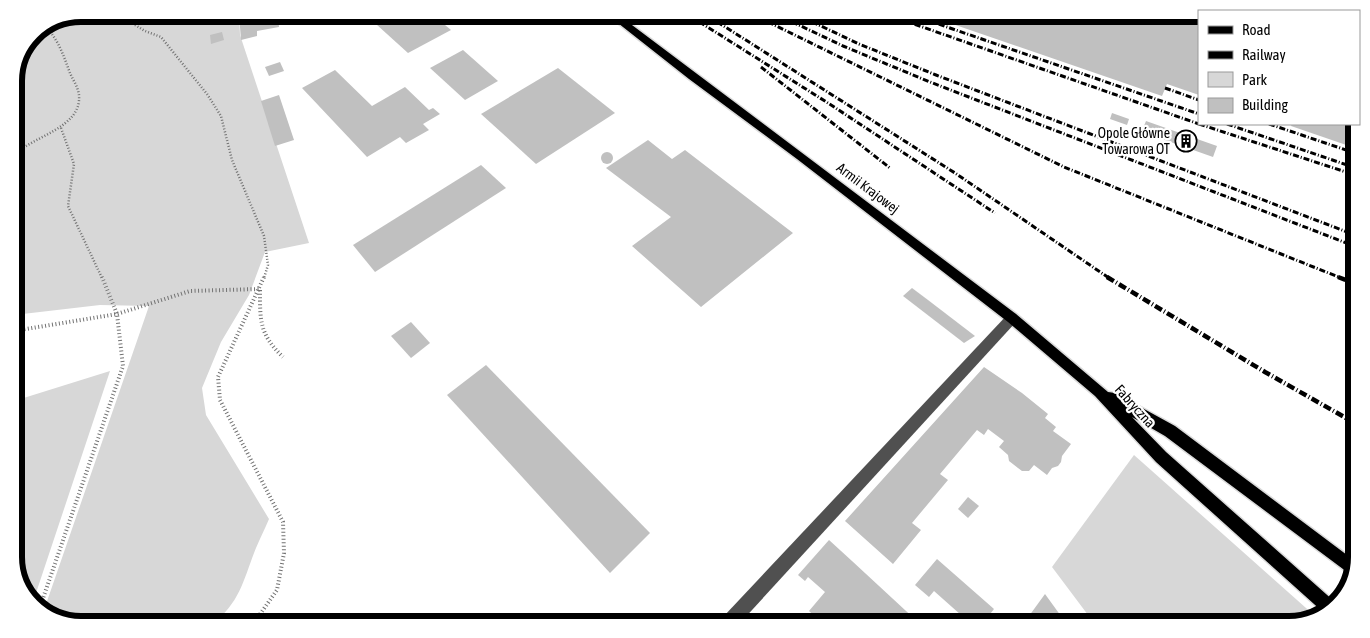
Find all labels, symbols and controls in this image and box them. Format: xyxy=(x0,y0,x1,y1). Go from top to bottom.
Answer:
legend xyxy=(1198,10,1360,125)
text: Road xyxy=(1242,21,1271,38)
text: Railway xyxy=(1242,46,1286,63)
text: Park xyxy=(1242,71,1267,88)
text: Building xyxy=(1242,96,1288,113)
place label: Opole Główne Towarowa OT xyxy=(1098,125,1170,157)
building icon: Opole Główne Towarowa OT xyxy=(1174,129,1198,153)
street label: Armii Krajowej xyxy=(834,159,902,217)
street label: Fabryczna xyxy=(1112,381,1158,431)

